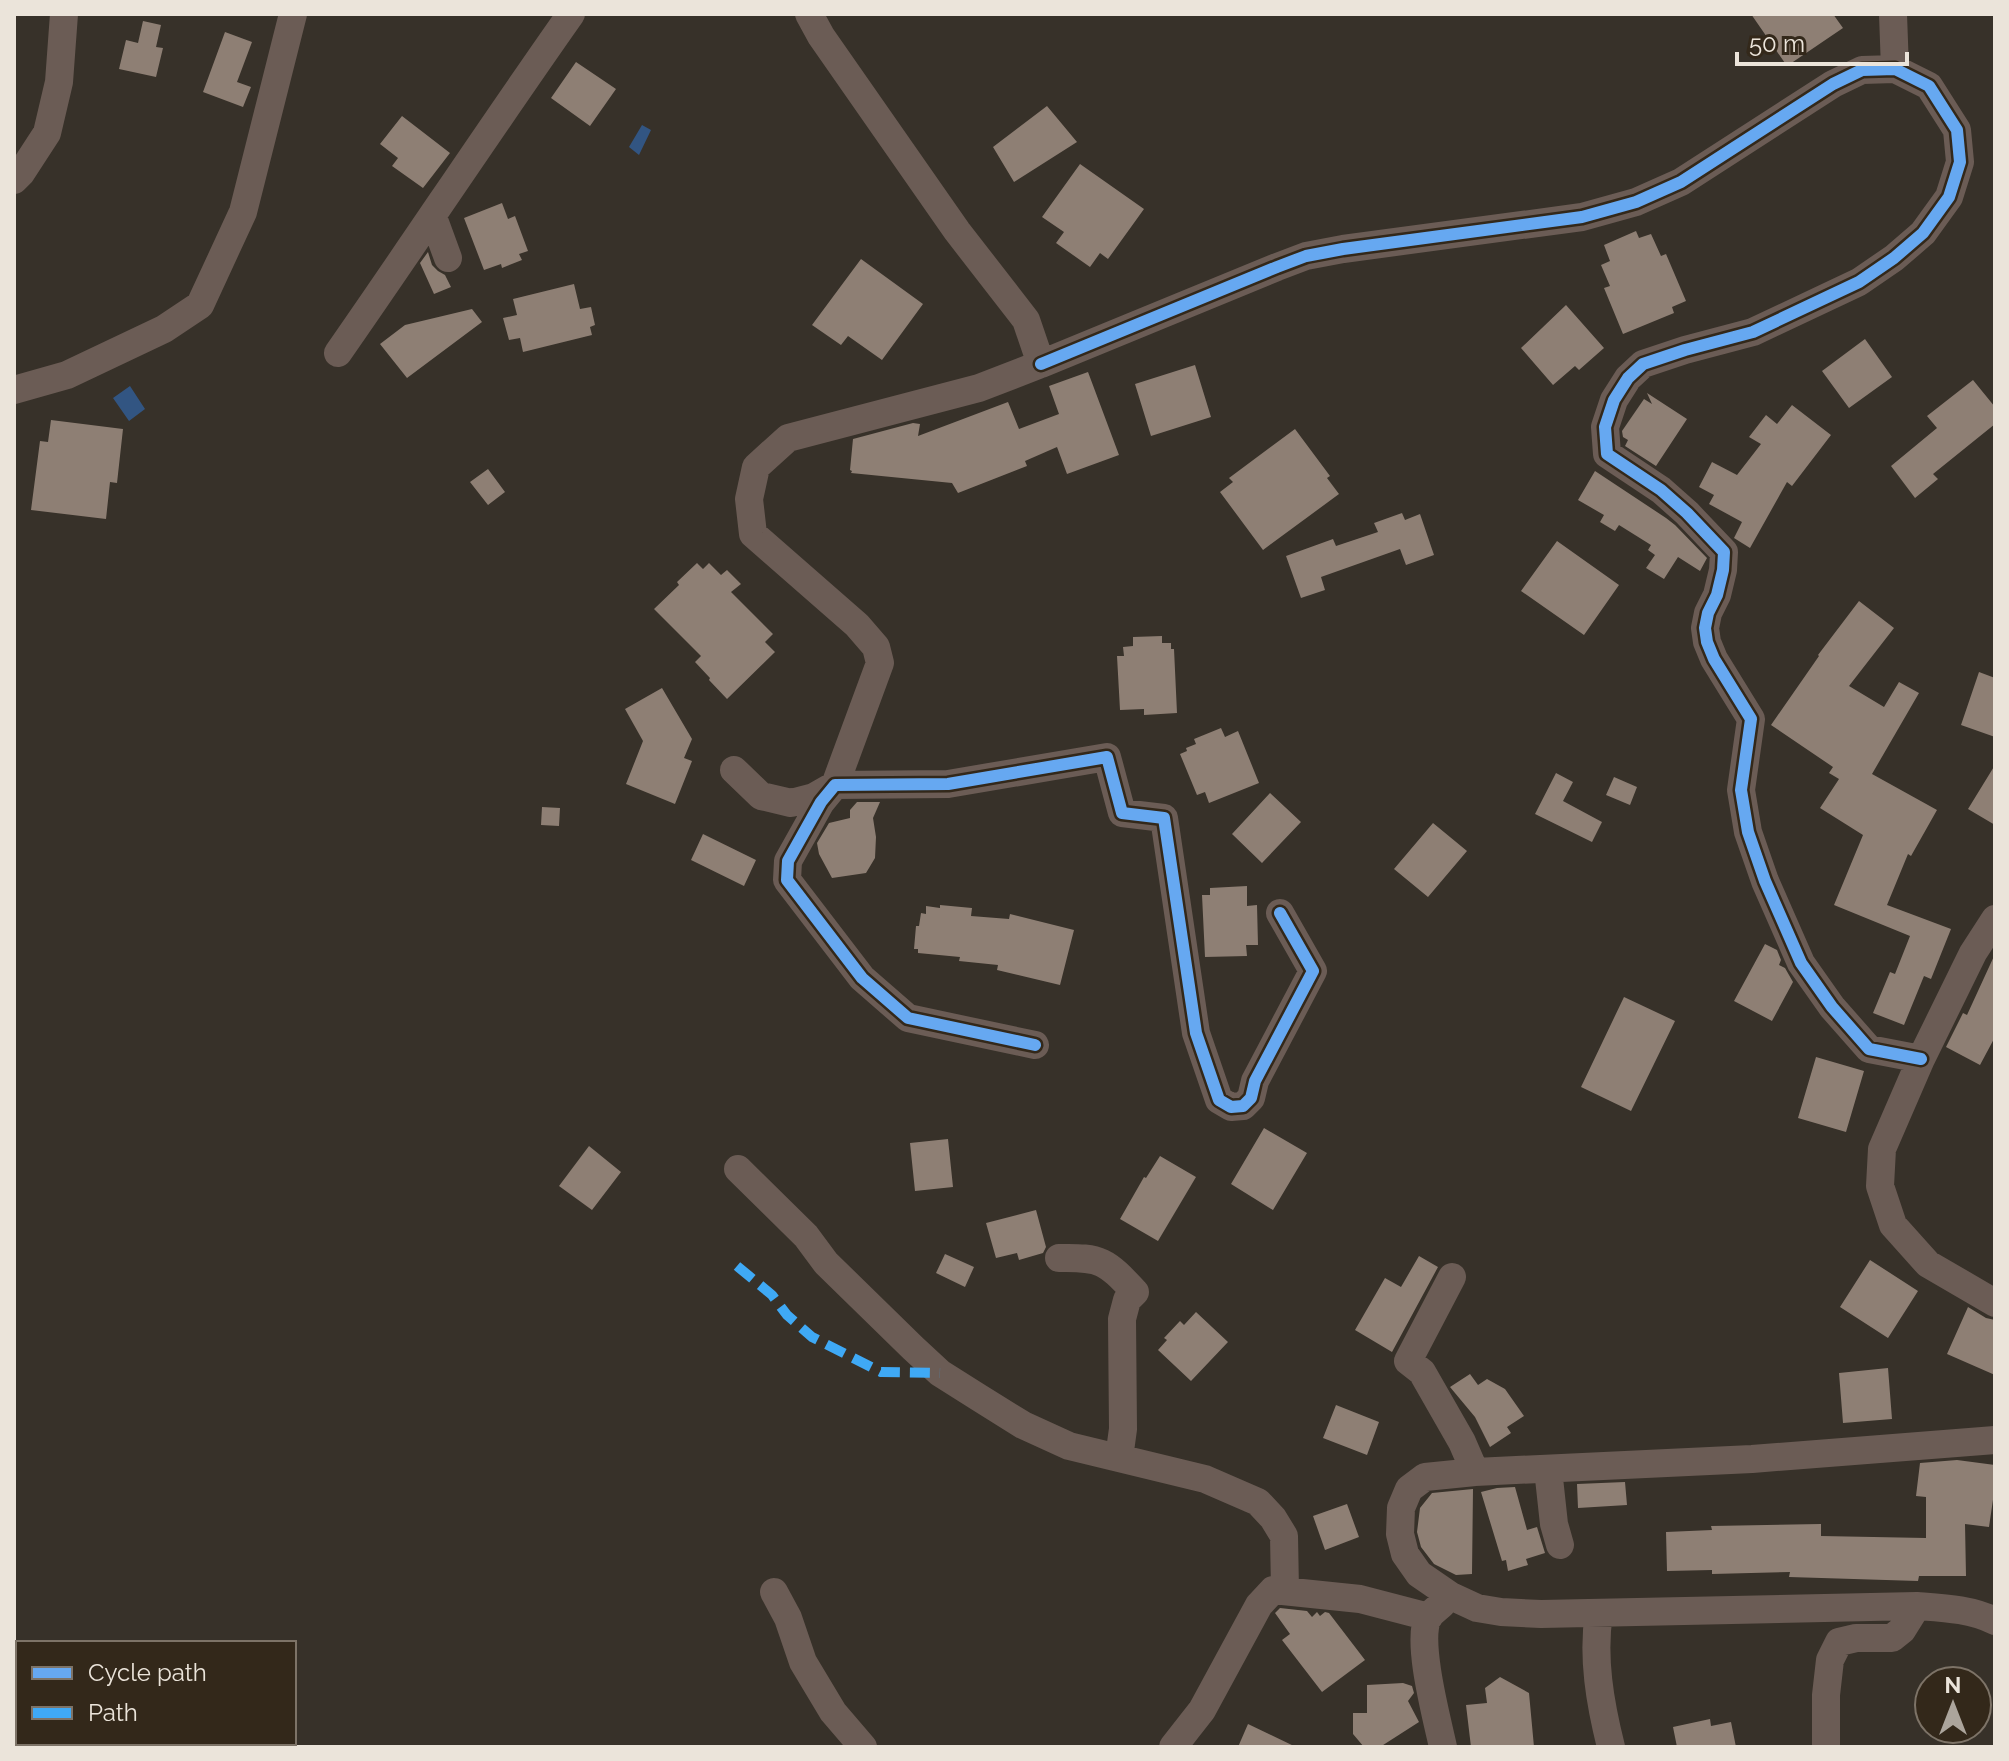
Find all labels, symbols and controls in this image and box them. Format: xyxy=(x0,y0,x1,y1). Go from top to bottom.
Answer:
scale bar xyxy=(1737,16,1907,66)
text: 50 m xyxy=(1749,29,1805,58)
legend xyxy=(16,1641,296,1745)
text: Cycle path xyxy=(88,1658,207,1687)
north arrow xyxy=(1913,1665,1993,1745)
text: N xyxy=(1945,1672,1961,1698)
text: Path xyxy=(88,1698,138,1727)

